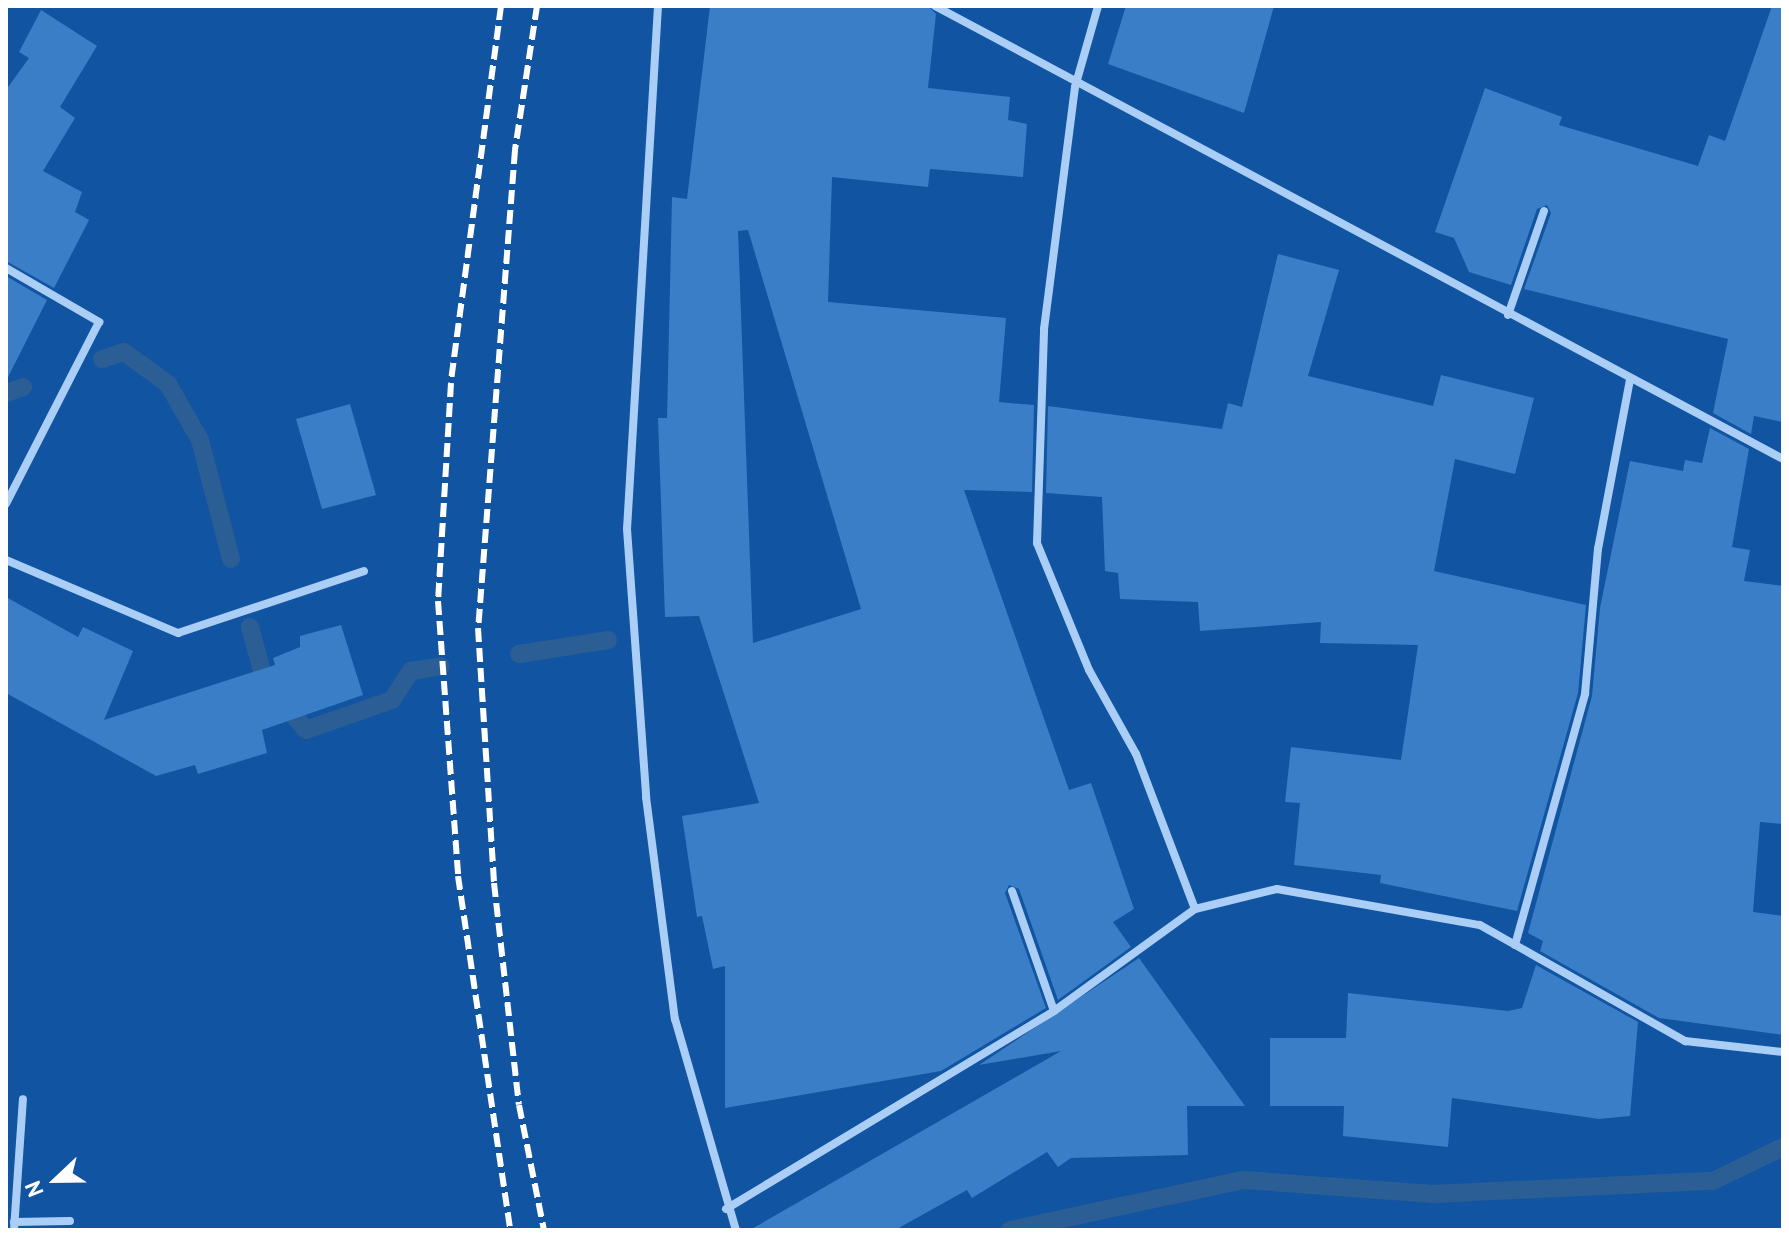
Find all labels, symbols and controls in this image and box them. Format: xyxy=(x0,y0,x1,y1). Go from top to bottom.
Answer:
north arrow xyxy=(16,1140,96,1220)
text: N xyxy=(18,1177,49,1201)

